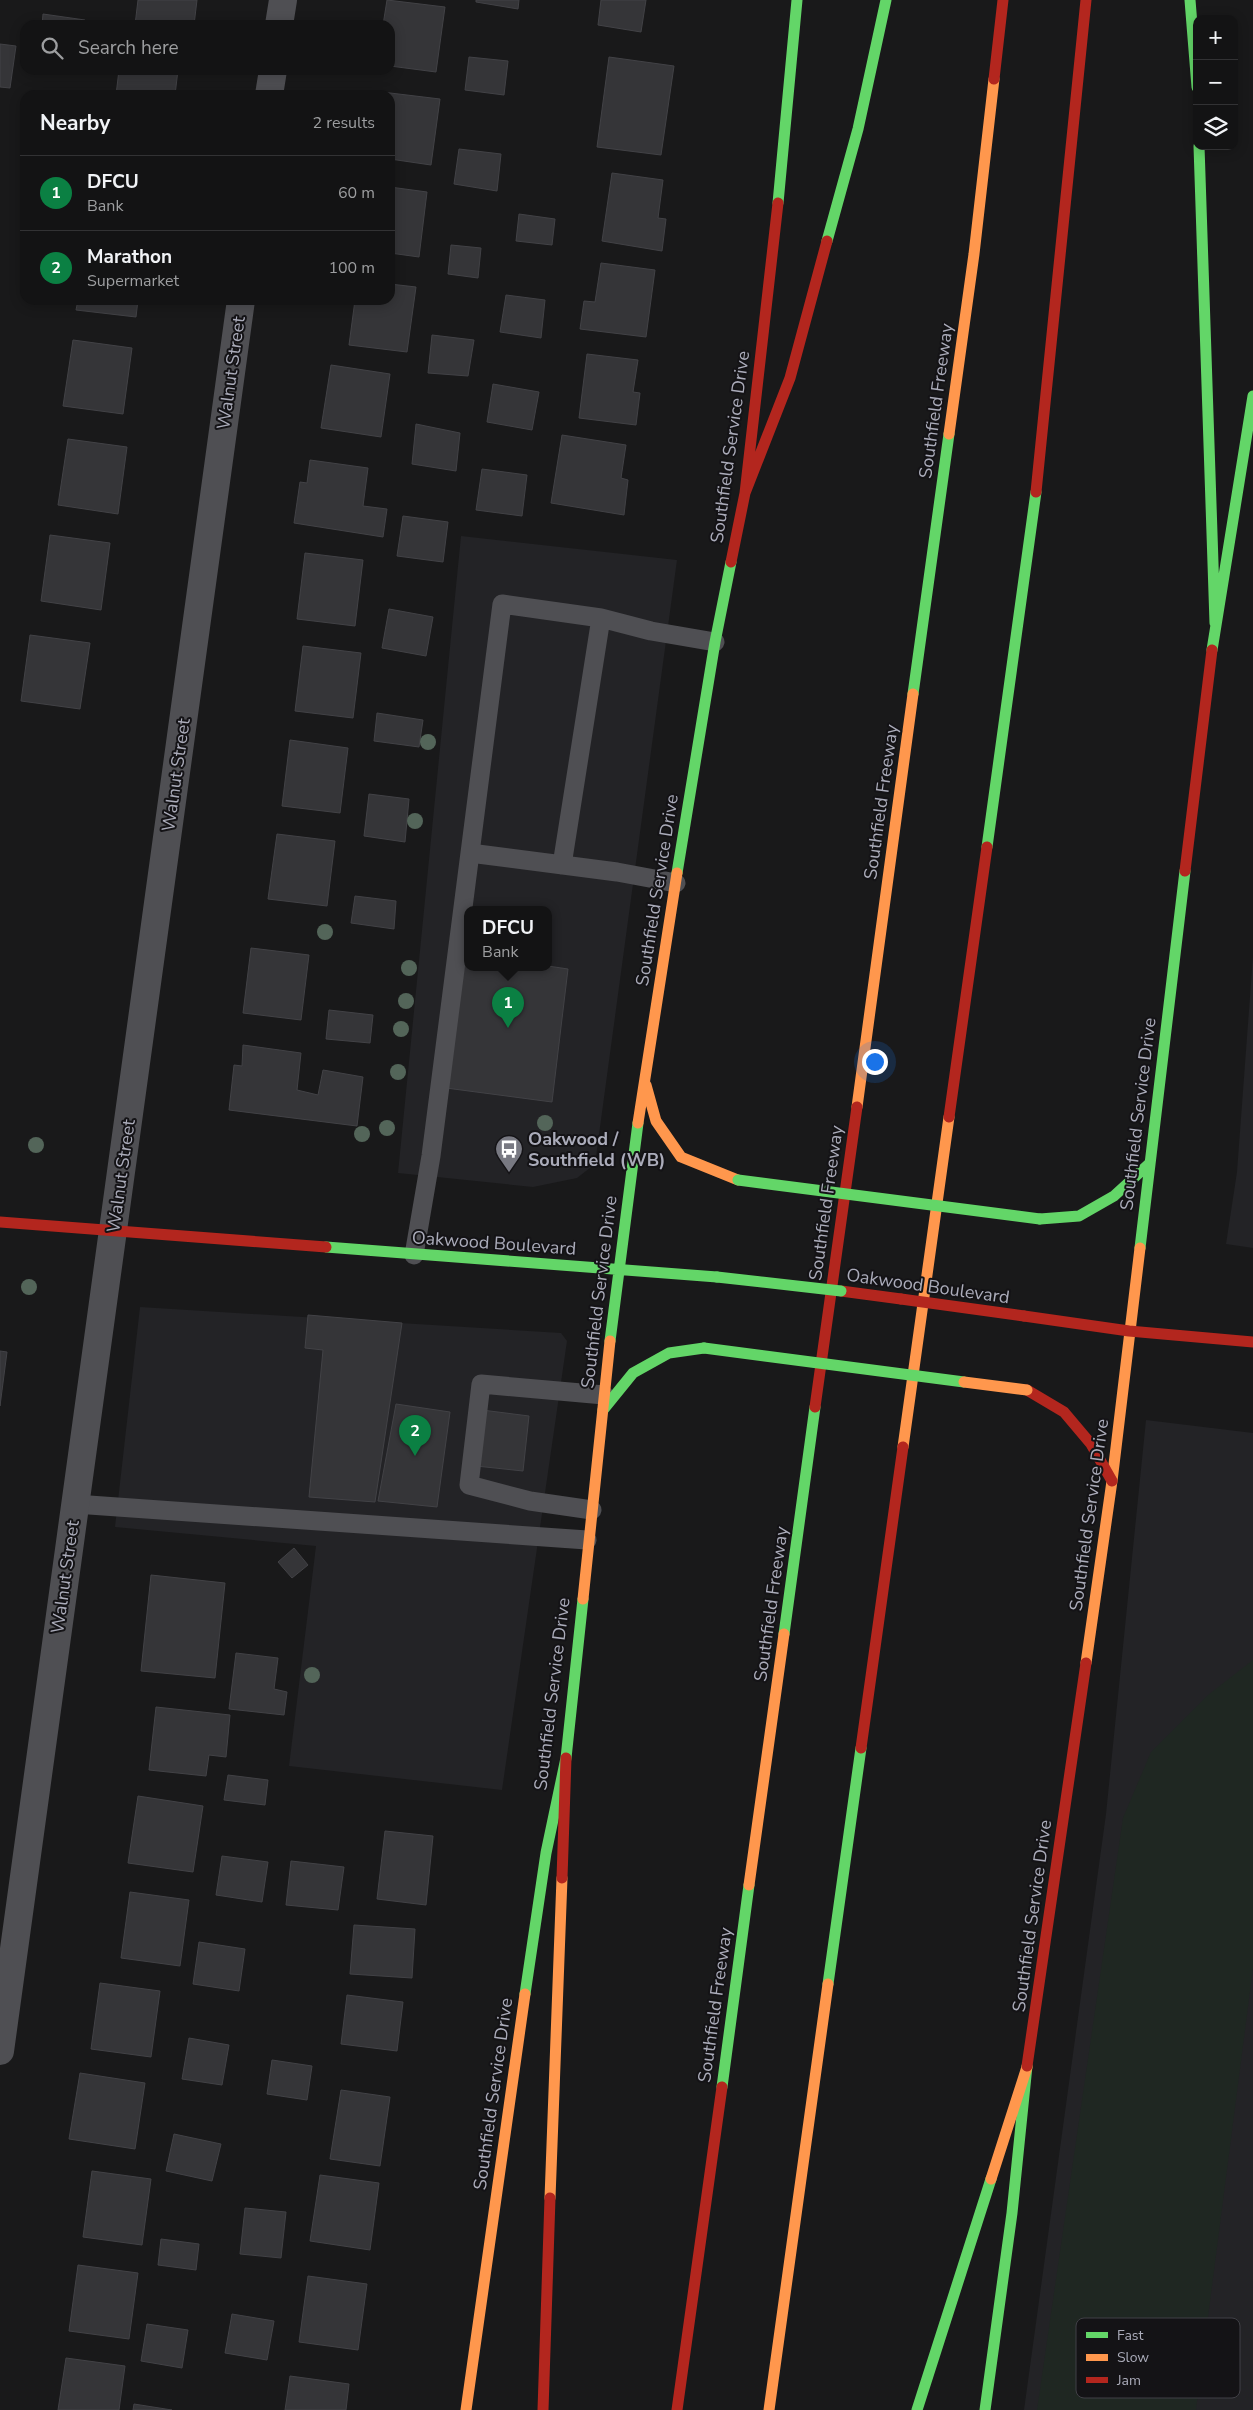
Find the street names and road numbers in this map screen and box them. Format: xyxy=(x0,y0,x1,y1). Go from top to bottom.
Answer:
street label: Walnut Street xyxy=(211,314,251,431)
street label: Southfield Freeway xyxy=(913,321,959,480)
street label: Southfield Service Drive xyxy=(705,349,755,545)
street label: Walnut Street xyxy=(156,716,196,833)
street label: Southfield Freeway xyxy=(858,722,904,881)
street label: Southfield Service Drive xyxy=(630,792,684,988)
street label: Southfield Service Drive xyxy=(1114,1016,1162,1212)
street label: Walnut Street xyxy=(101,1117,141,1234)
street label: Southfield Freeway xyxy=(803,1123,849,1282)
street label: Southfield Service Drive xyxy=(575,1194,623,1390)
street label: Oakwood Boulevard xyxy=(411,1225,577,1261)
street label: Oakwood Boulevard xyxy=(845,1263,1011,1309)
street label: Southfield Service Drive xyxy=(1064,1417,1114,1613)
street label: Walnut Street xyxy=(45,1518,85,1635)
street label: Southfield Freeway xyxy=(748,1524,794,1683)
street label: Southfield Service Drive xyxy=(528,1596,576,1792)
street label: Southfield Service Drive xyxy=(1007,1818,1057,2014)
street label: Southfield Freeway xyxy=(692,1925,738,2084)
street label: Southfield Service Drive xyxy=(468,1996,518,2192)

